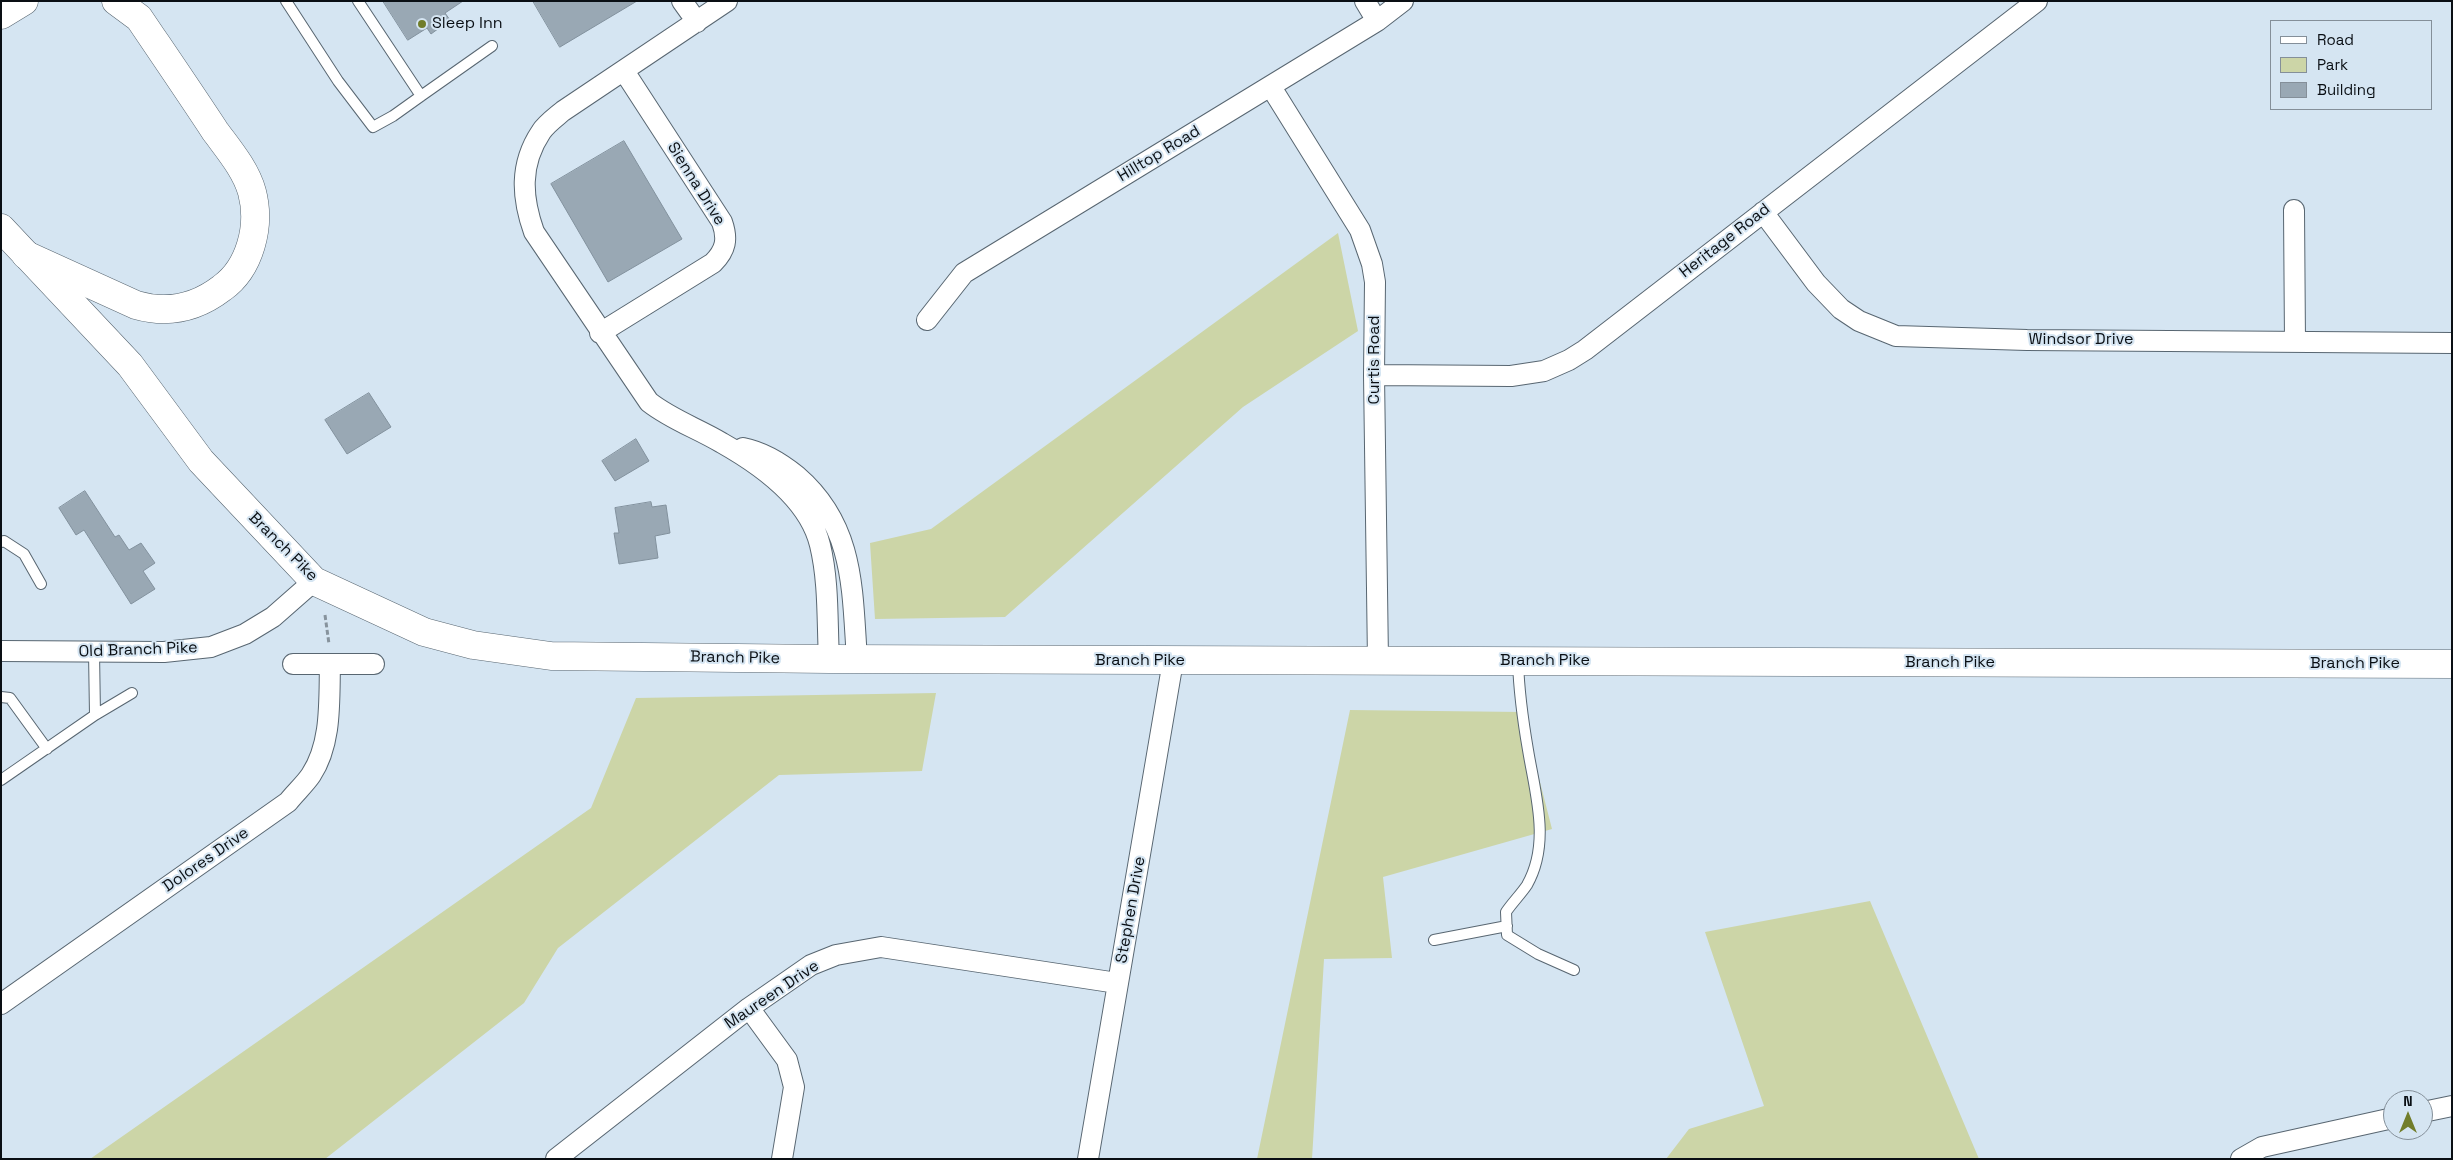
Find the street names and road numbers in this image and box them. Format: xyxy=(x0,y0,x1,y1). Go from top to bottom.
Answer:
street label: Hilltop Road xyxy=(1114,122,1204,186)
street label: Sienna Drive xyxy=(663,139,729,229)
street label: Heritage Road xyxy=(1676,200,1774,282)
street label: Curtis Road xyxy=(1365,315,1385,405)
street label: Windsor Drive xyxy=(2029,330,2133,350)
street label: Branch Pike xyxy=(244,508,322,586)
street label: Old Branch Pike xyxy=(78,638,198,662)
street label: Branch Pike xyxy=(690,648,780,668)
street label: Branch Pike xyxy=(1095,651,1185,671)
street label: Branch Pike xyxy=(1500,651,1590,671)
street label: Branch Pike xyxy=(1905,653,1995,673)
street label: Branch Pike xyxy=(2310,654,2400,674)
street label: Dolores Drive xyxy=(159,823,253,897)
street label: Stephen Drive xyxy=(1112,855,1150,965)
street label: Maureen Drive xyxy=(721,956,823,1034)

